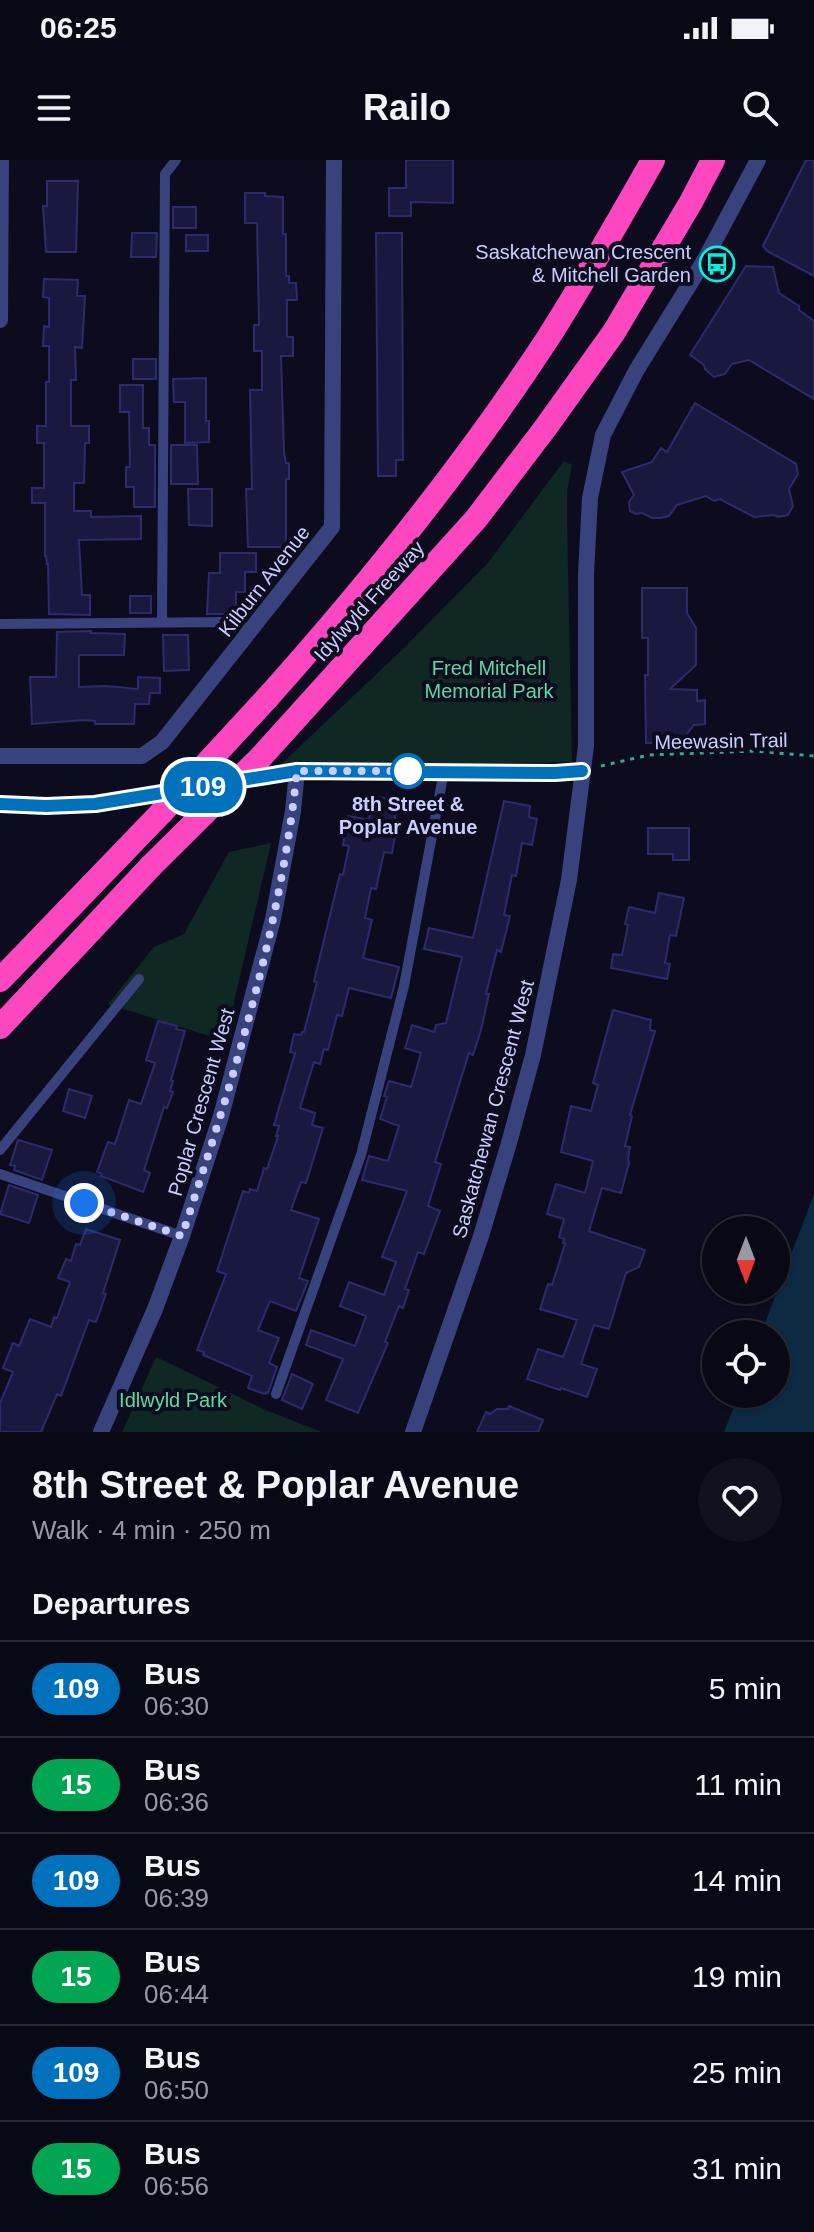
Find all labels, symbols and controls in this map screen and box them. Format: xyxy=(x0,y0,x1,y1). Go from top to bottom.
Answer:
text: 06:25 xyxy=(40,11,117,44)
icon: menu xyxy=(32,86,76,130)
icon: search xyxy=(738,86,782,130)
text: Railo xyxy=(363,87,451,128)
place label: Saskatchewan Crescent & Mitchell Garden xyxy=(475,241,691,286)
bus stop icon: Saskatchewan Crescent & Mitchell Garden xyxy=(698,245,736,283)
street label: Kilburn Avenue xyxy=(214,521,314,641)
street label: Idylwyld Freeway xyxy=(310,537,428,665)
park label: Fred Mitchell Memorial Park xyxy=(425,657,554,702)
street label: Meewasin Trail xyxy=(654,729,788,753)
marker: 8th Street & Poplar Avenue xyxy=(391,754,425,788)
line badge: 109 xyxy=(157,761,249,813)
text: 109 xyxy=(180,771,226,802)
place label: 8th Street & Poplar Avenue xyxy=(339,793,477,838)
street label: Saskatchewan Crescent West xyxy=(448,977,538,1241)
street label: Poplar Crescent West xyxy=(164,1005,238,1198)
your location xyxy=(64,1183,104,1223)
north arrow xyxy=(702,1216,790,1304)
map controls xyxy=(702,1216,790,1408)
button: locate xyxy=(702,1320,790,1408)
park label: Idlwyld Park xyxy=(119,1389,228,1411)
button: heart xyxy=(698,1458,782,1542)
text: 8th Street & Poplar Avenue xyxy=(32,1464,519,1506)
text: Walk · 4 min · 250 m xyxy=(32,1515,271,1545)
text: Departures xyxy=(32,1587,190,1620)
text: Bus xyxy=(144,1657,201,1690)
text: 5 min xyxy=(709,1672,782,1705)
text: 109 xyxy=(53,1673,99,1704)
text: 06:30 xyxy=(144,1691,209,1721)
text: Bus xyxy=(144,1753,201,1786)
text: 11 min xyxy=(694,1768,782,1801)
text: 15 xyxy=(60,1769,92,1800)
text: 06:36 xyxy=(144,1787,209,1817)
text: Bus xyxy=(144,1849,201,1882)
text: 14 min xyxy=(692,1864,782,1897)
text: 109 xyxy=(53,1865,99,1896)
text: 06:39 xyxy=(144,1883,209,1913)
text: Bus xyxy=(144,1945,201,1978)
text: 19 min xyxy=(692,1960,782,1993)
text: 15 xyxy=(60,1961,92,1992)
text: 06:44 xyxy=(144,1979,209,2009)
text: Bus xyxy=(144,2041,201,2074)
text: 25 min xyxy=(692,2056,782,2089)
text: 109 xyxy=(53,2057,99,2088)
text: 06:50 xyxy=(144,2075,209,2105)
text: Bus xyxy=(144,2137,201,2170)
text: 31 min xyxy=(692,2152,782,2185)
text: 15 xyxy=(60,2153,92,2184)
text: 06:56 xyxy=(144,2171,209,2201)

